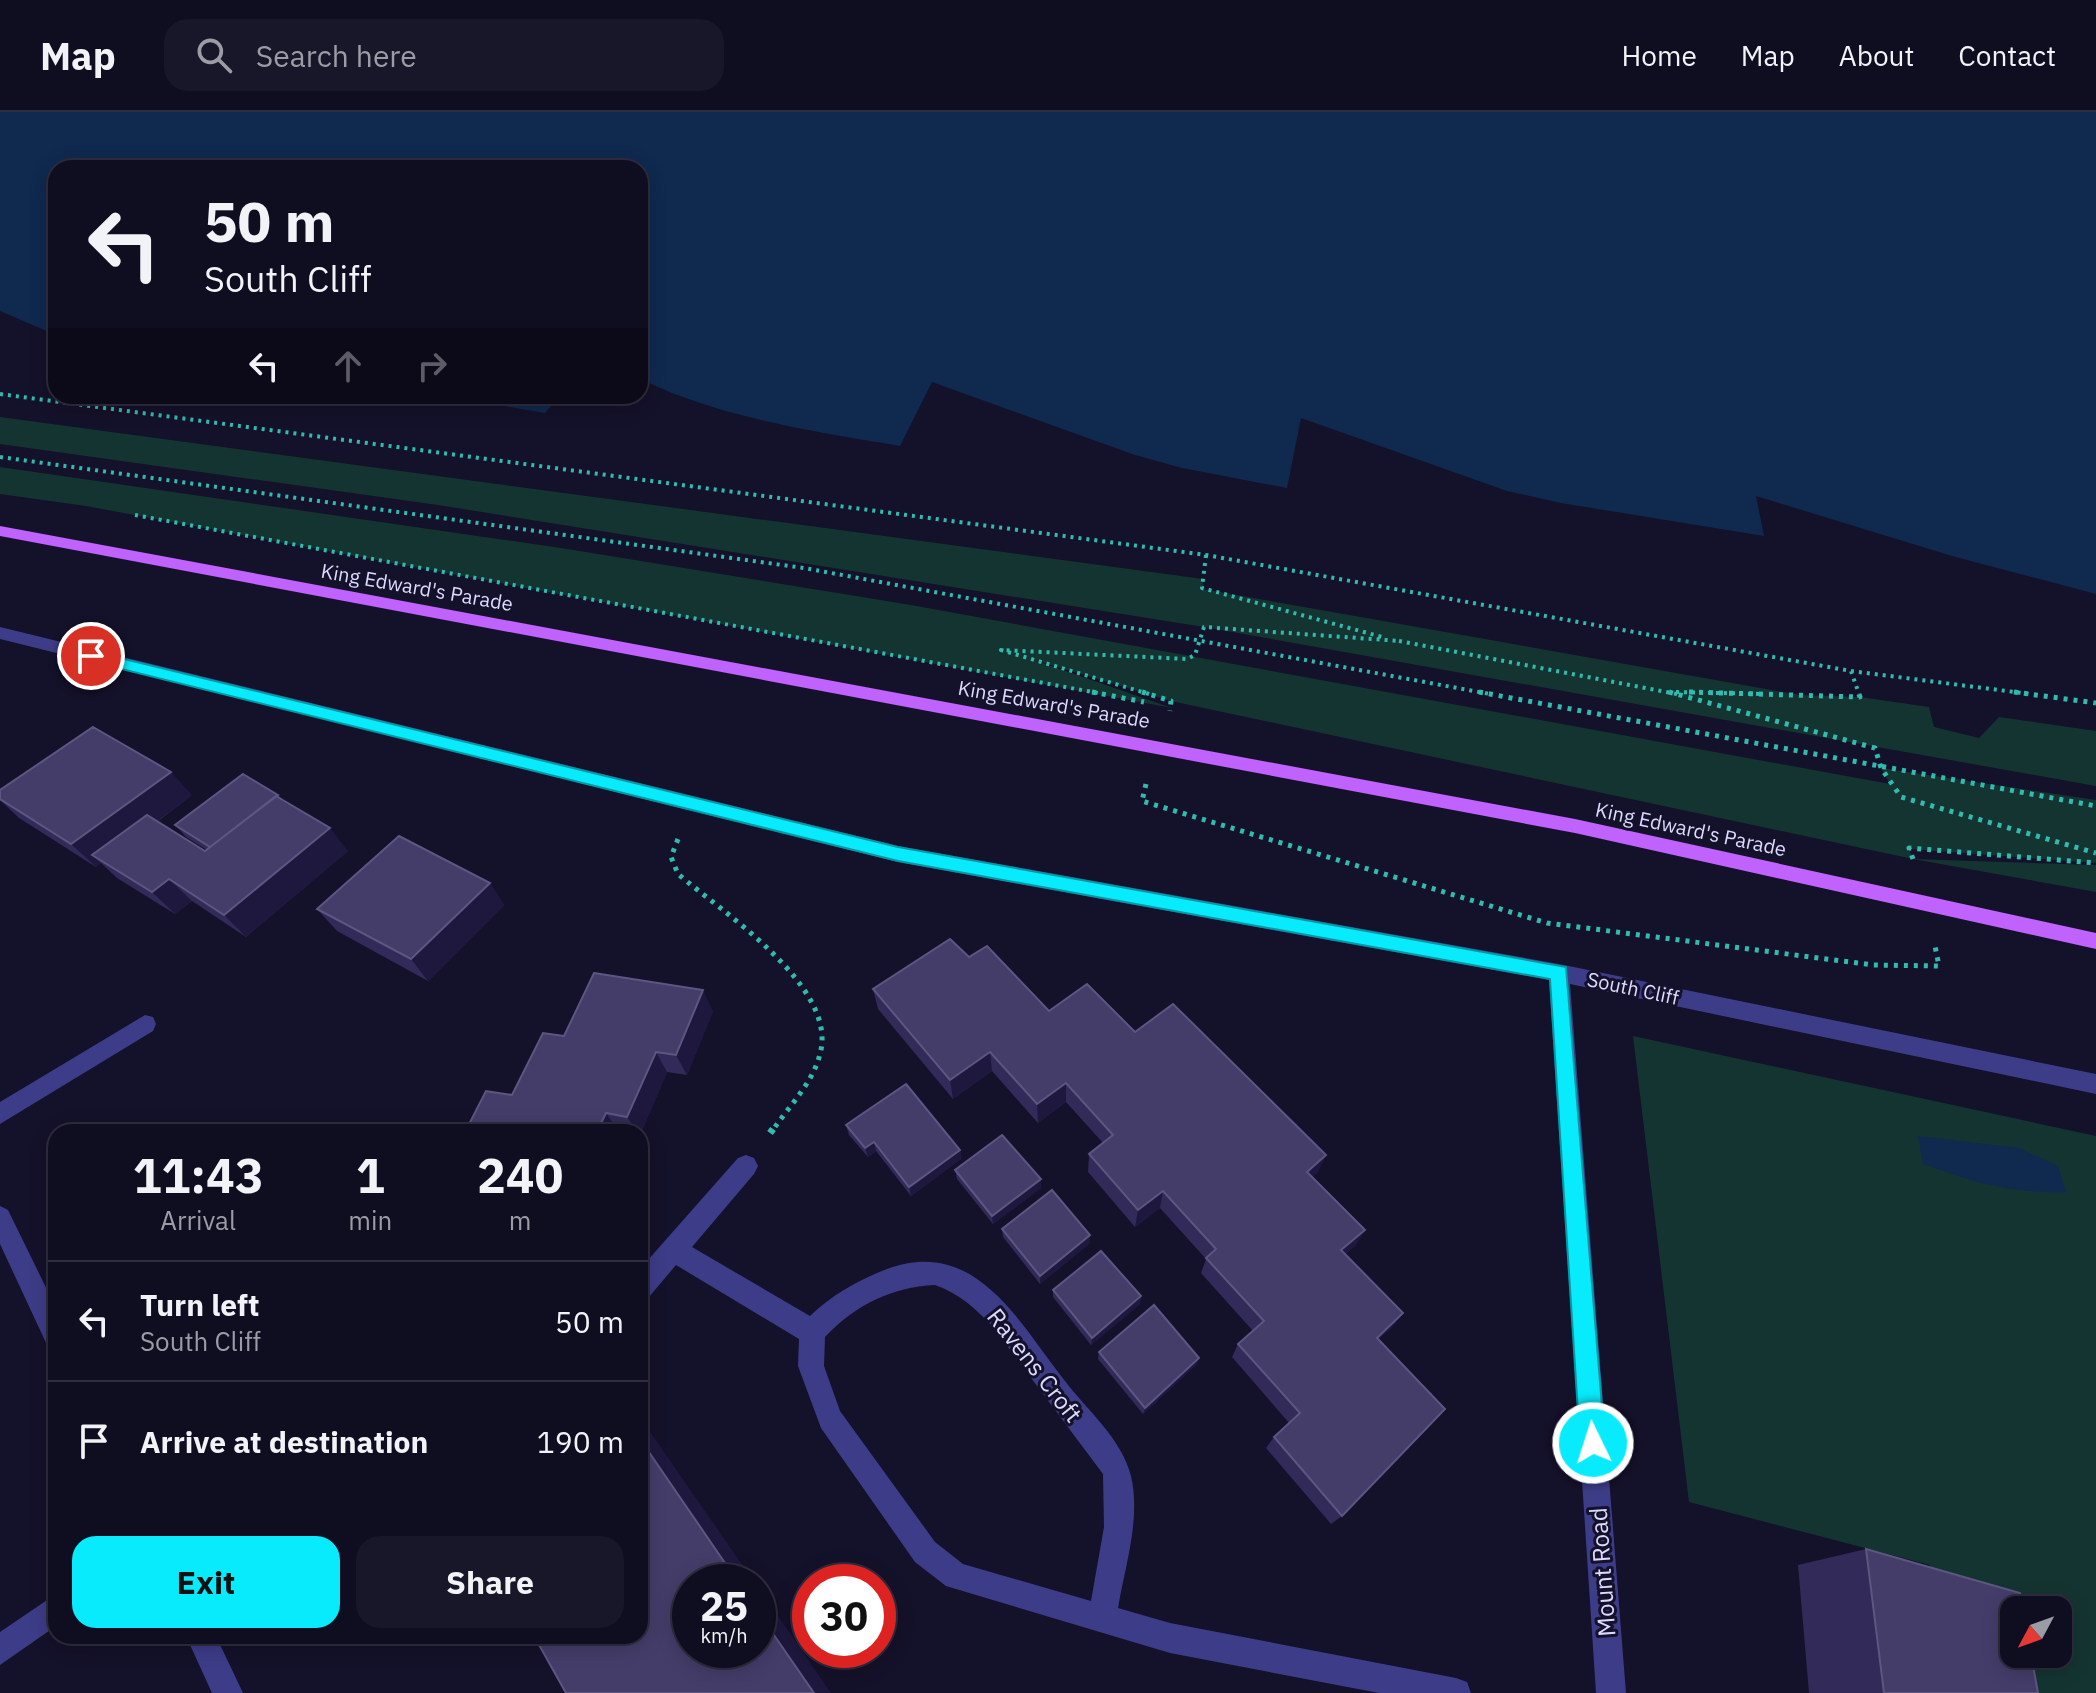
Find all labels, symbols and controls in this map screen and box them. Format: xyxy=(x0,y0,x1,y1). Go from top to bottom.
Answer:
search box xyxy=(164,19,724,91)
text: Map xyxy=(40,31,116,80)
icon: search xyxy=(192,33,236,77)
text: Search here xyxy=(256,36,417,75)
text: Home xyxy=(1621,37,1697,74)
text: Map xyxy=(1741,37,1795,74)
text: About xyxy=(1839,37,1914,74)
text: Contact xyxy=(1958,37,2056,74)
text: 50 m xyxy=(204,185,334,257)
icon: left xyxy=(72,192,176,296)
text: South Cliff xyxy=(204,255,372,302)
icon: left xyxy=(242,344,286,388)
icon: ahead xyxy=(326,344,370,388)
icon: right xyxy=(410,344,454,388)
street label: King Edward's Parade xyxy=(319,557,515,617)
pin xyxy=(57,622,125,690)
icon: arrive xyxy=(69,634,113,678)
street label: King Edward's Parade xyxy=(956,674,1152,734)
street label: King Edward's Parade xyxy=(1593,796,1789,862)
street label: South Cliff xyxy=(1585,965,1682,1011)
text: 11:43 xyxy=(133,1144,264,1206)
text: 1 xyxy=(356,1144,385,1206)
text: 240 xyxy=(477,1144,563,1206)
text: Arrival xyxy=(160,1203,236,1237)
text: min xyxy=(348,1203,392,1237)
text: m xyxy=(509,1203,531,1237)
text: Turn left xyxy=(140,1285,259,1324)
icon: left xyxy=(72,1299,116,1343)
street label: Ravens Croft xyxy=(980,1301,1090,1429)
text: 50 m xyxy=(555,1302,624,1341)
text: South Cliff xyxy=(140,1324,261,1358)
position arrow xyxy=(1551,1401,1635,1485)
icon: arrive xyxy=(72,1419,116,1463)
text: Arrive at destination xyxy=(140,1422,428,1461)
text: 190 m xyxy=(537,1422,624,1461)
street label: Mount Road xyxy=(1582,1506,1622,1638)
button: Exit xyxy=(72,1536,340,1628)
button: Share xyxy=(356,1536,624,1628)
speed limit sign: 30 xyxy=(792,1564,896,1668)
text: 25 xyxy=(700,1580,748,1632)
north arrow xyxy=(2000,1596,2072,1668)
map controls xyxy=(2000,1596,2072,1668)
text: km/h xyxy=(700,1622,748,1649)

